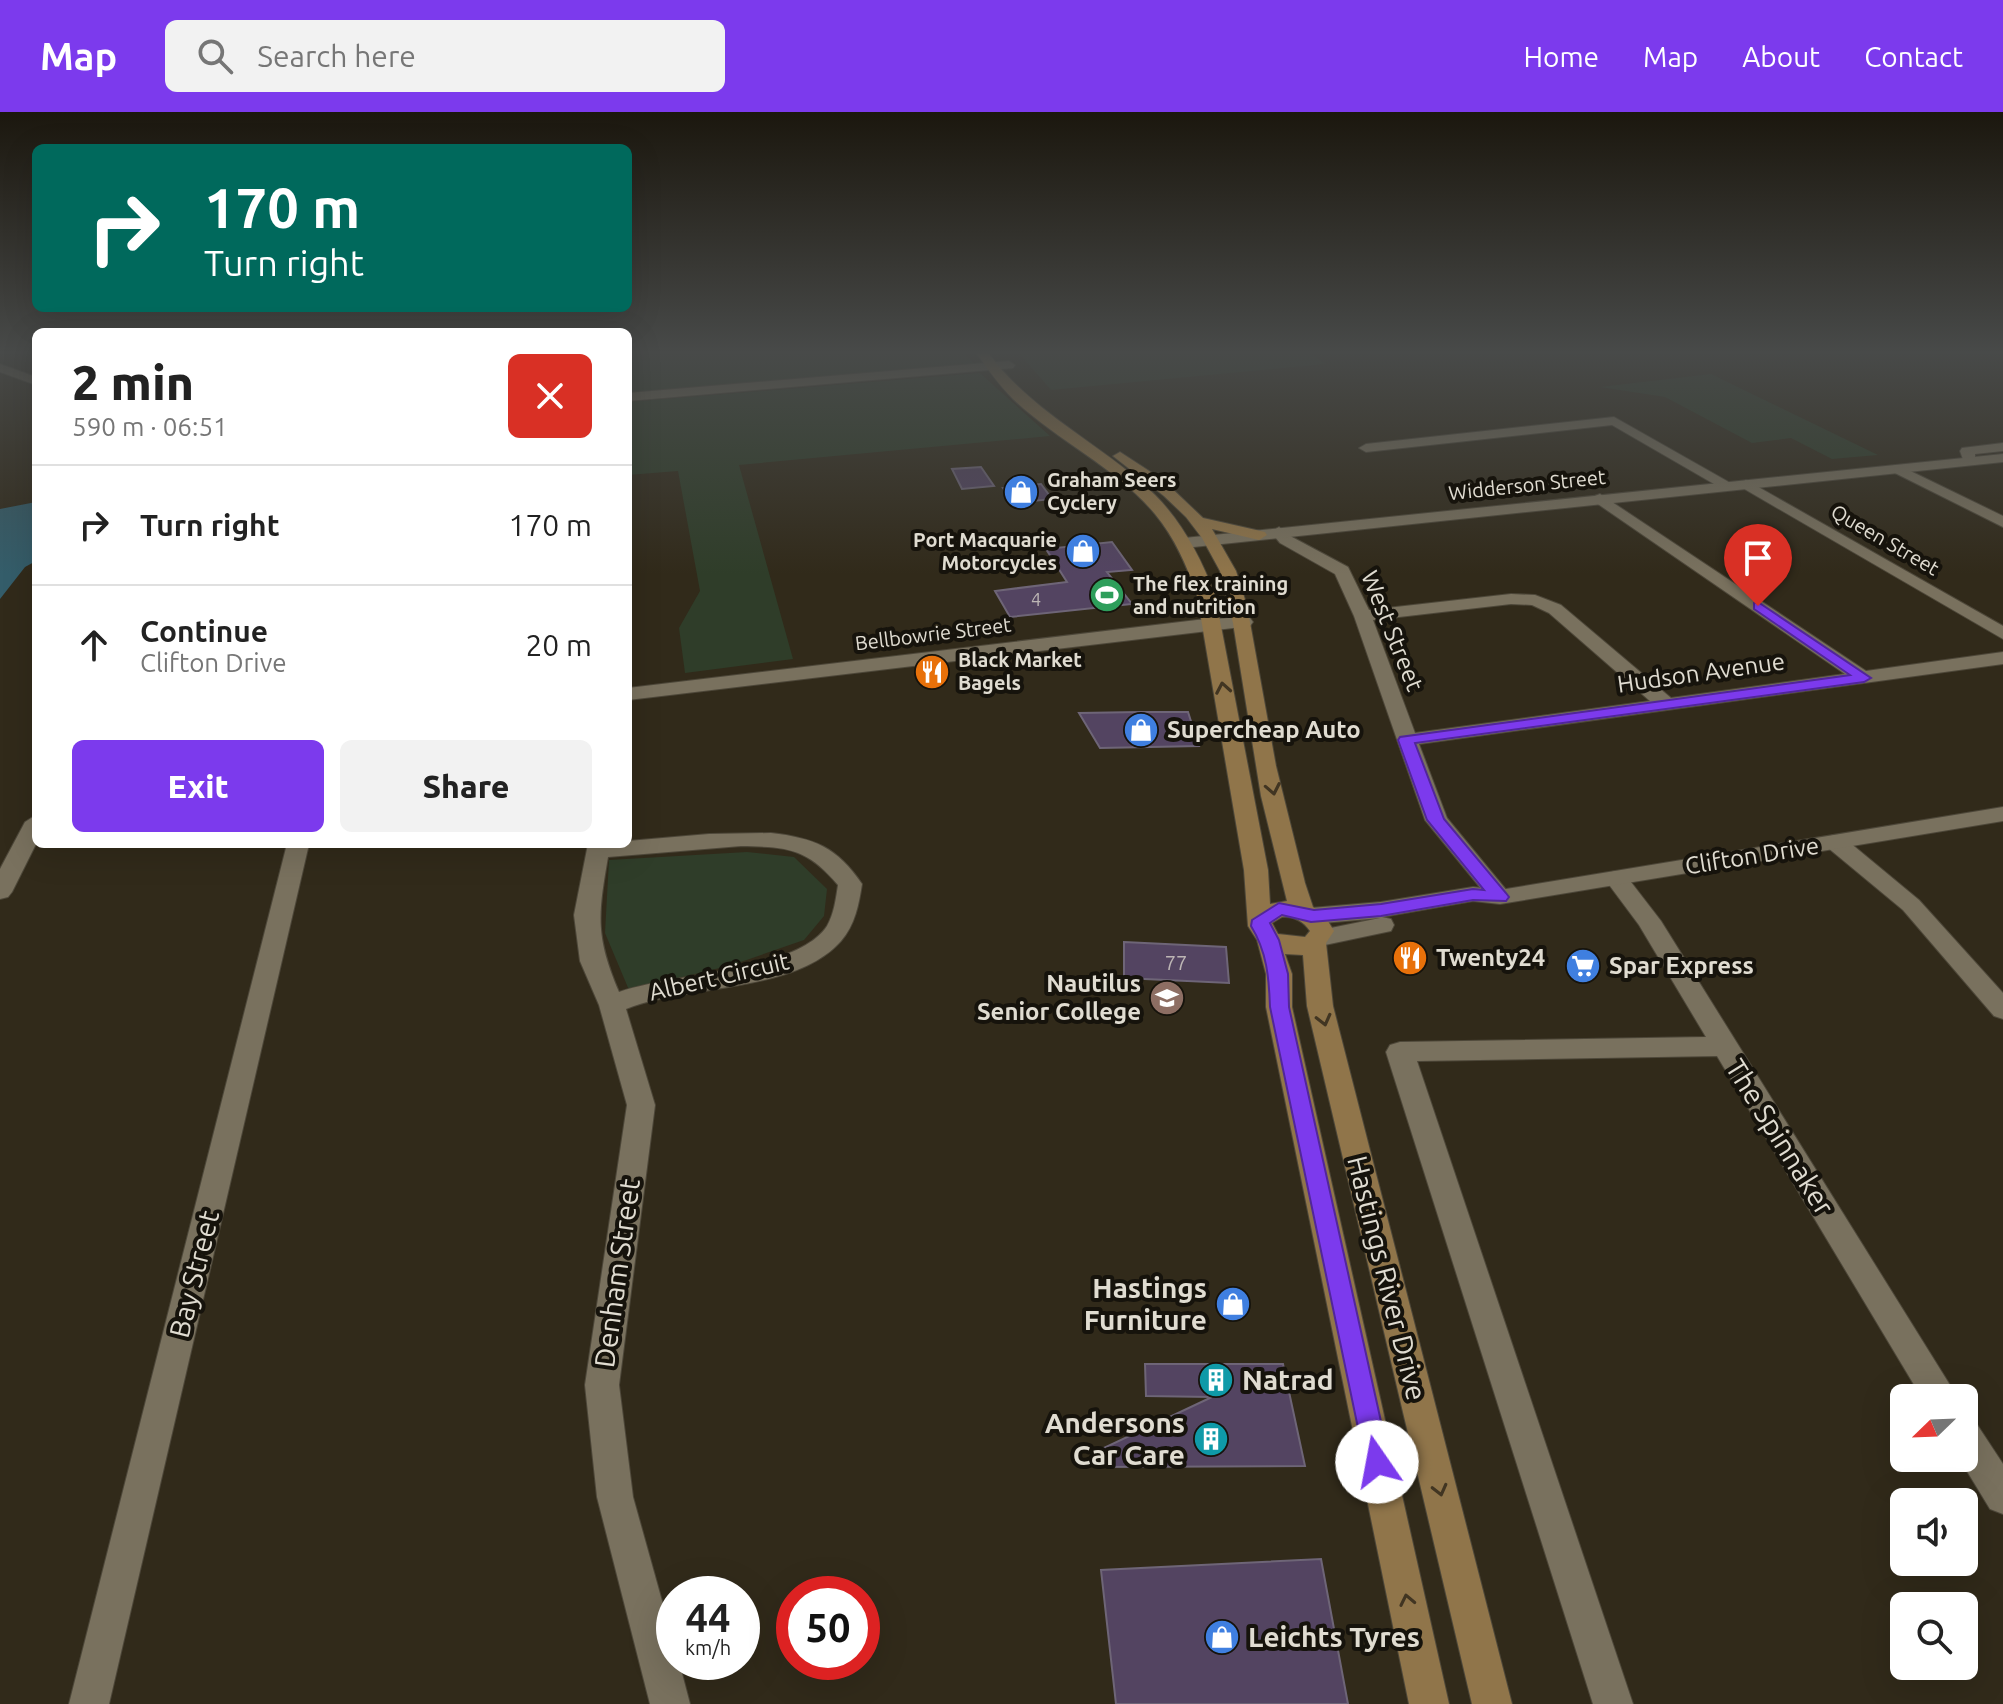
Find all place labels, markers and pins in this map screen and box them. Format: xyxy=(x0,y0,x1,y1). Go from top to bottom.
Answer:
place label: Graham Seers Cyclery xyxy=(1047,468,1176,514)
shop icon: Graham Seers Cyclery xyxy=(1002,473,1040,511)
pin xyxy=(1724,524,1792,606)
place label: Port Macquarie Motorcycles xyxy=(913,528,1057,574)
shop icon: Port Macquarie Motorcycles xyxy=(1064,532,1102,570)
place label: The flex training and nutrition xyxy=(1133,572,1288,618)
sports icon: The flex training and nutrition xyxy=(1088,576,1126,614)
place label: Black Market Bagels xyxy=(958,648,1082,694)
restaurant icon: Black Market Bagels xyxy=(913,653,951,691)
shop icon: Supercheap Auto xyxy=(1122,711,1160,749)
place label: Supercheap Auto xyxy=(1167,716,1361,743)
restaurant icon: Twenty24 xyxy=(1391,939,1429,977)
place label: Twenty24 xyxy=(1436,944,1545,971)
supermarket icon: Spar Express xyxy=(1564,947,1602,985)
place label: Spar Express xyxy=(1609,952,1754,979)
place label: Nautilus Senior College xyxy=(977,970,1141,1025)
school or university icon: Nautilus Senior College xyxy=(1148,979,1186,1017)
place label: Hastings Furniture xyxy=(1084,1272,1207,1335)
shop icon: Hastings Furniture xyxy=(1214,1285,1252,1323)
building icon: Natrad xyxy=(1197,1361,1235,1399)
place label: Natrad xyxy=(1242,1364,1333,1395)
place label: Andersons Car Care xyxy=(1045,1407,1185,1470)
building icon: Andersons Car Care xyxy=(1192,1420,1230,1458)
shop icon: Leichts Tyres xyxy=(1203,1618,1241,1656)
place label: Leichts Tyres xyxy=(1248,1621,1420,1652)

